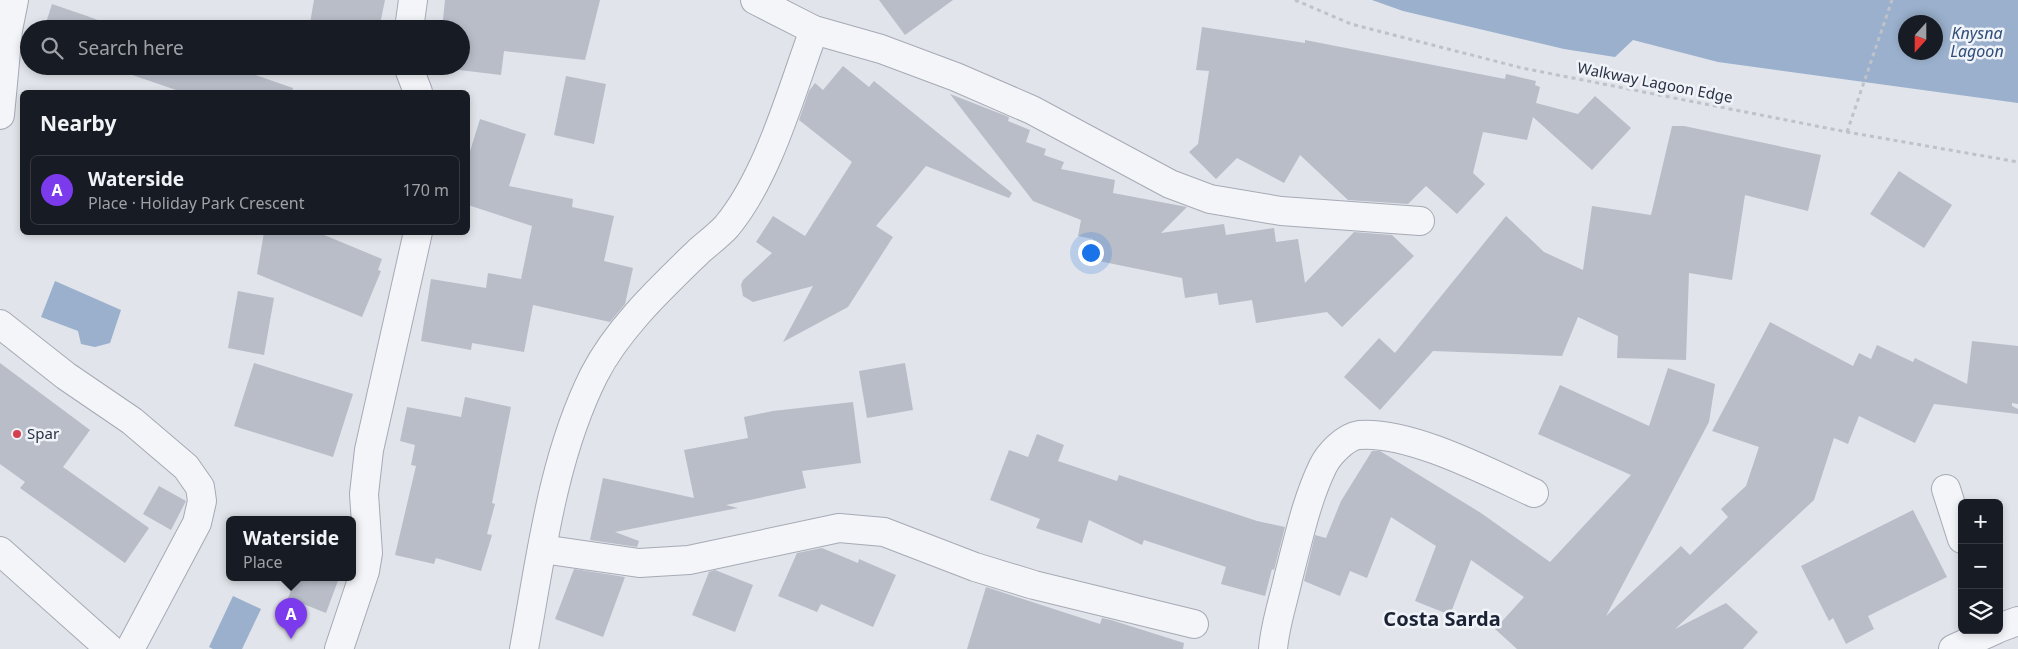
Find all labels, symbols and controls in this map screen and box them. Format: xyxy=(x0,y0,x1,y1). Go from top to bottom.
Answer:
north arrow xyxy=(1898,15,1943,60)
search box xyxy=(20,20,470,75)
water label: Knysna Lagoon xyxy=(1950,22,2004,62)
icon: search xyxy=(38,34,66,62)
text: Search here xyxy=(78,35,184,61)
street label: Walkway Lagoon Edge xyxy=(1576,57,1735,107)
text: Nearby xyxy=(40,109,116,137)
text: Waterside xyxy=(88,166,184,192)
text: A xyxy=(51,179,63,201)
text: 170 m xyxy=(402,179,449,201)
text: Place · Holiday Park Crescent xyxy=(88,192,304,214)
your location xyxy=(1078,240,1104,266)
place label: Spar xyxy=(27,423,59,443)
marker: Spar xyxy=(11,428,23,440)
map controls xyxy=(1958,499,2003,634)
button: + xyxy=(1958,499,2003,544)
popup xyxy=(226,516,356,581)
text: Waterside xyxy=(243,525,339,551)
button: − xyxy=(1958,544,2003,589)
text: Place xyxy=(243,551,282,573)
button: layers xyxy=(1958,589,2003,634)
pin: A xyxy=(275,598,307,639)
district label: Costa Sarda xyxy=(1383,605,1501,632)

